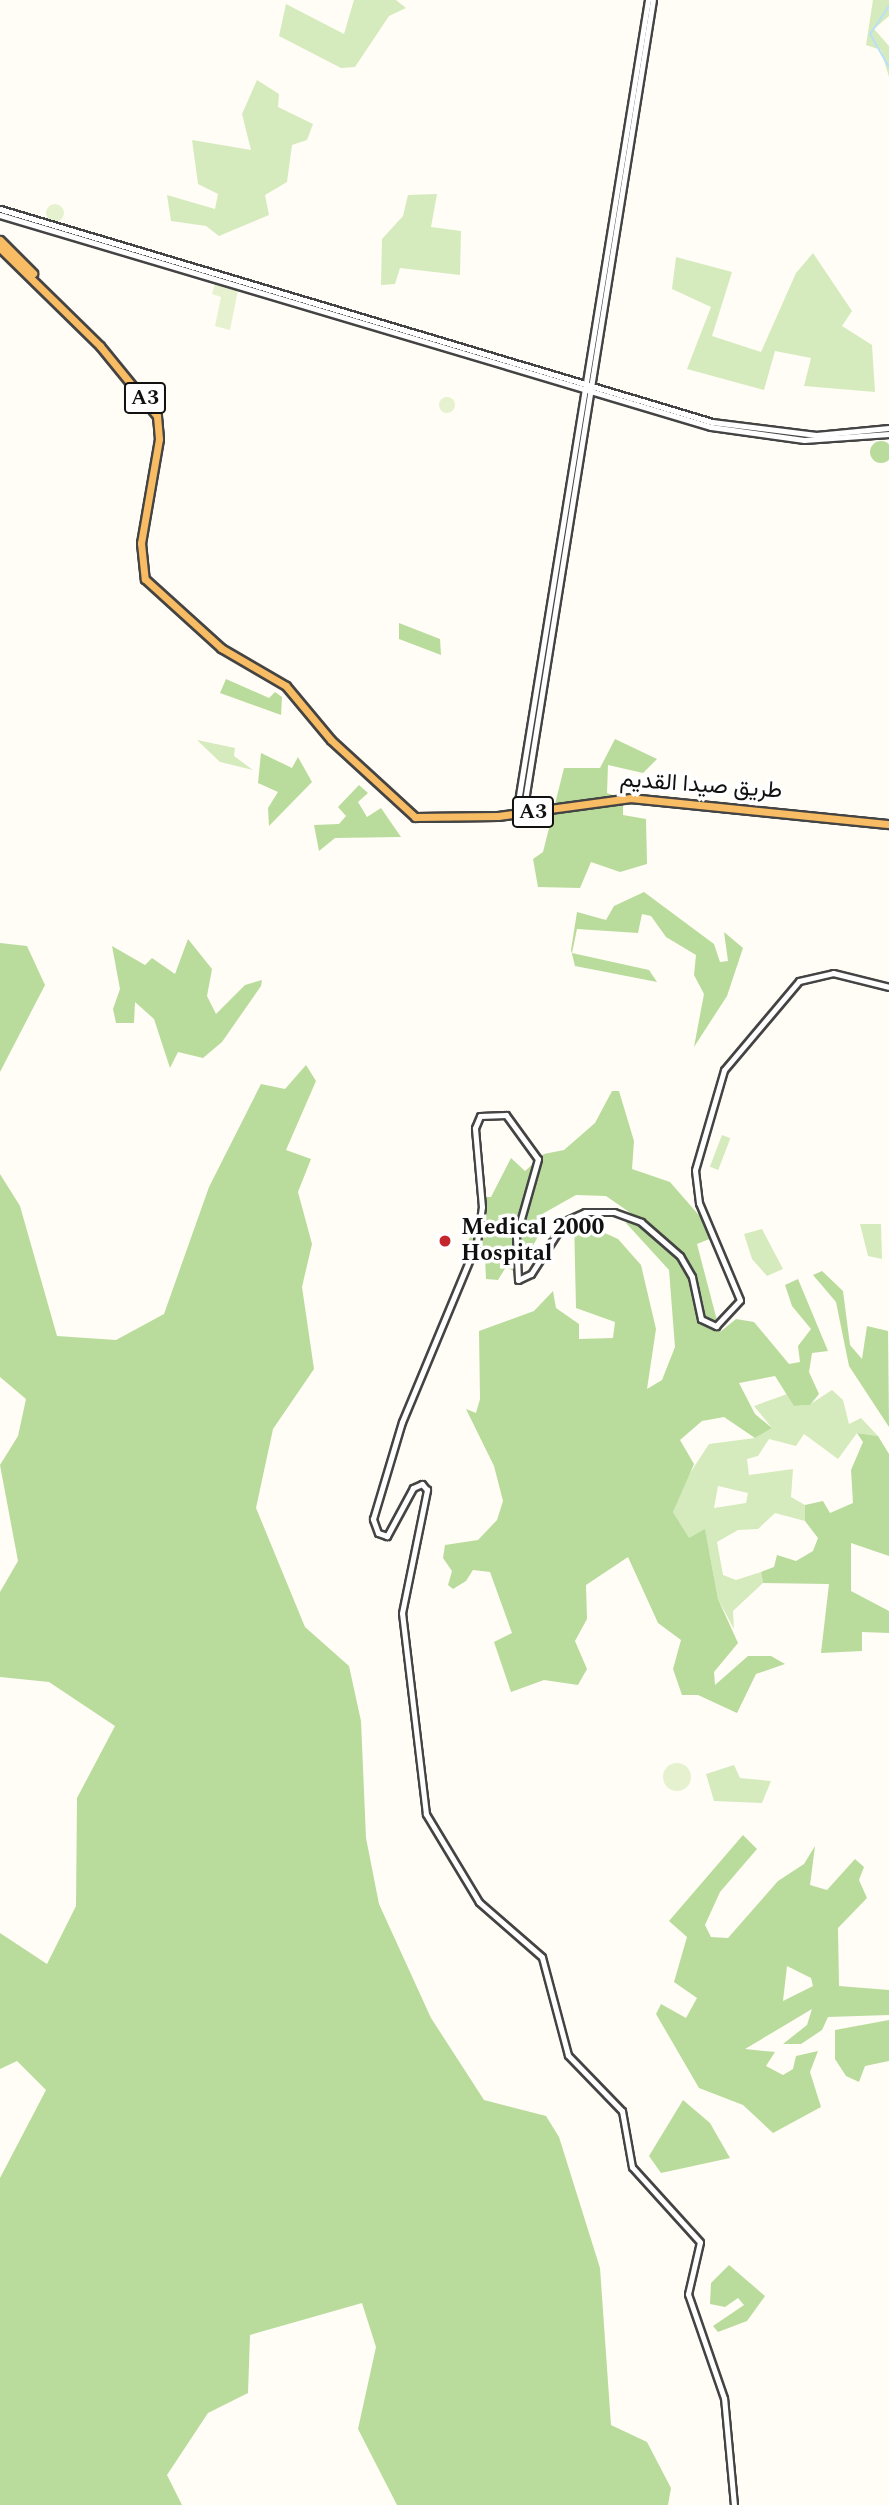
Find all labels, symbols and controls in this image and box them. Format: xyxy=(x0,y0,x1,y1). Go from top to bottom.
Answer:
road number: A3 xyxy=(122,380,168,416)
street label: طريق صيدا القديم xyxy=(619,767,783,805)
road number: A3 xyxy=(510,794,556,830)
place label: Medical 2000 Hospital xyxy=(461,1214,604,1268)
marker: Medical 2000 Hospital xyxy=(435,1231,455,1251)

